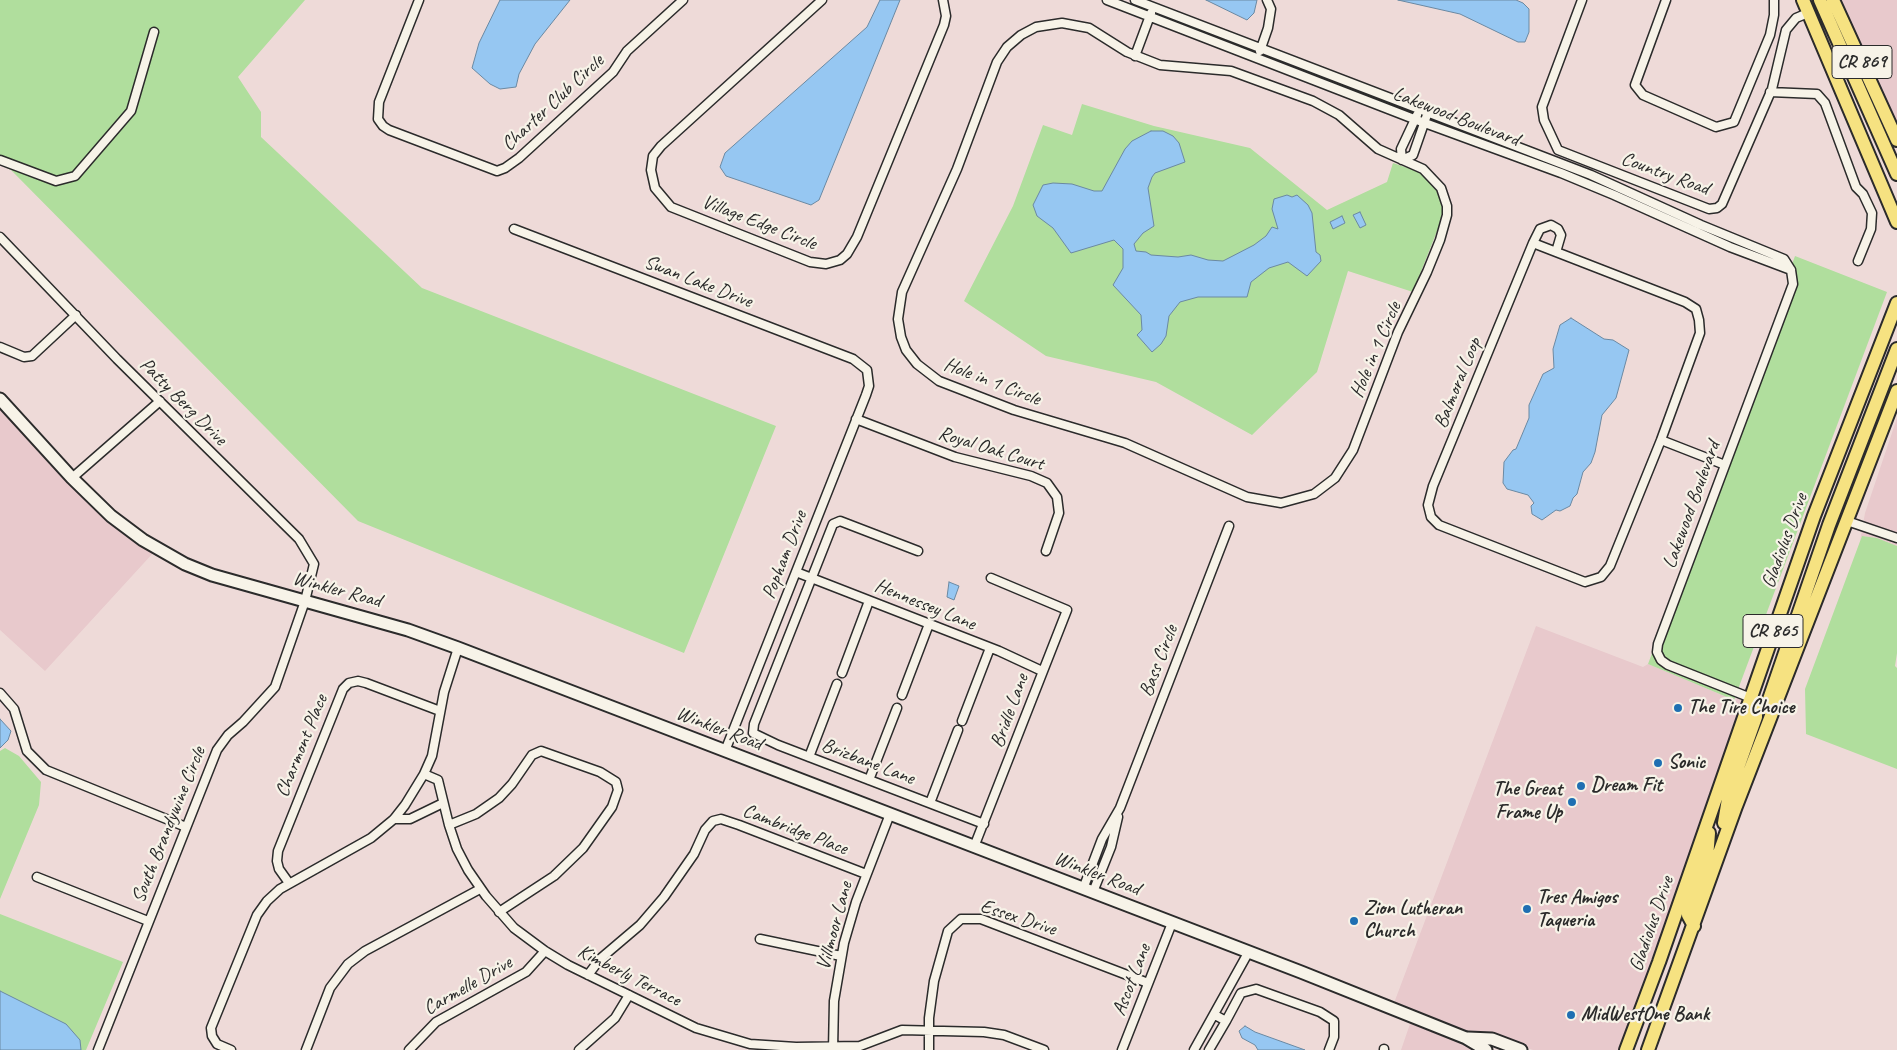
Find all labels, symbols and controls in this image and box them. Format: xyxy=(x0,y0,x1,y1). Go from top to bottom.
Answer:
road number: CR 869 xyxy=(1832,46,1892,78)
street label: Charter Club Circle xyxy=(497,50,609,156)
street label: Lakewood Boulevard xyxy=(1389,82,1523,152)
street label: Country Road xyxy=(1618,147,1712,201)
street label: Village Edge Circle xyxy=(698,190,820,256)
street label: Swan Lake Drive xyxy=(641,250,755,314)
street label: Hole in 1 Circle xyxy=(1345,298,1407,402)
street label: Balmoral Loop xyxy=(1429,334,1487,432)
street label: Patty Berg Drive xyxy=(134,353,232,451)
street label: Hole in 1 Circle xyxy=(940,353,1044,411)
street label: Royal Oak Court xyxy=(935,422,1047,476)
street label: Lakewood Boulevard xyxy=(1658,438,1726,572)
street label: Gladiolus Drive xyxy=(1757,490,1813,592)
street label: Popham Drive xyxy=(757,508,813,602)
street label: Winkler Road xyxy=(290,567,384,613)
street label: Hennessey Lane xyxy=(871,574,979,636)
road number: CR 865 xyxy=(1743,614,1803,648)
street label: Bass Circle xyxy=(1134,622,1184,700)
street label: Bridle Lane xyxy=(986,671,1034,751)
street label: Charmont Place xyxy=(271,691,333,801)
place label: The Tire Choice xyxy=(1688,696,1794,720)
street label: Winkler Road xyxy=(672,702,766,756)
marker: The Tire Choice xyxy=(1672,702,1684,714)
street label: Brizbane Lane xyxy=(818,733,918,791)
street label: South Brandywine Circle xyxy=(127,743,211,907)
place label: Sonic xyxy=(1668,751,1705,775)
marker: Sonic xyxy=(1652,757,1664,769)
place label: Dream Fit xyxy=(1591,774,1662,798)
place label: The Great Frame Up xyxy=(1493,778,1562,825)
marker: Dream Fit xyxy=(1575,780,1587,792)
marker: The Great Frame Up xyxy=(1566,796,1578,808)
street label: Cambridge Place xyxy=(739,799,851,861)
street label: Winkler Road xyxy=(1050,847,1144,901)
street label: Gladiolus Drive xyxy=(1625,873,1679,975)
street label: Villmoor Lane xyxy=(812,879,858,973)
place label: Tres Amigos Taqueria xyxy=(1537,886,1617,933)
street label: Essex Drive xyxy=(977,894,1059,942)
place label: Zion Lutheran Church xyxy=(1364,897,1462,944)
marker: Tres Amigos Taqueria xyxy=(1521,903,1533,915)
marker: Zion Lutheran Church xyxy=(1348,915,1360,927)
street label: Kimberly Terrace xyxy=(573,940,685,1012)
street label: Ascot Lane xyxy=(1107,941,1157,1019)
street label: Carmelle Drive xyxy=(420,951,516,1021)
place label: MidWestOne Bank xyxy=(1581,1003,1709,1027)
marker: MidWestOne Bank xyxy=(1565,1009,1577,1021)

